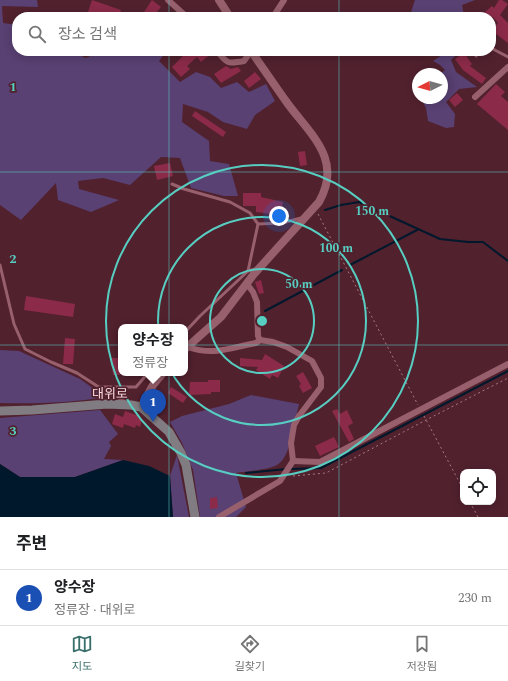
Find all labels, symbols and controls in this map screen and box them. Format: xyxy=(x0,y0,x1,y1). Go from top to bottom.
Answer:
search box xyxy=(12,12,496,56)
icon: search xyxy=(26,23,48,45)
text: 장소 검색 xyxy=(58,23,117,46)
north arrow xyxy=(412,68,448,104)
text: 1 xyxy=(9,77,17,97)
text: 150 m xyxy=(355,202,389,221)
your location xyxy=(269,206,289,226)
text: 100 m xyxy=(319,239,353,258)
text: 2 xyxy=(9,249,17,269)
text: 50 m xyxy=(285,275,313,294)
centre of rings xyxy=(255,314,269,328)
popup xyxy=(118,324,188,376)
text: 양수장 xyxy=(132,329,174,352)
text: 정류장 xyxy=(132,353,168,373)
street label: 대위로 xyxy=(92,384,128,404)
pin: 1 xyxy=(140,389,166,422)
text: 3 xyxy=(9,421,17,441)
map controls xyxy=(460,469,496,505)
button: locate xyxy=(460,469,496,505)
text: 주변 xyxy=(16,531,47,557)
text: 양수장 xyxy=(54,576,95,599)
text: 1 xyxy=(25,588,33,608)
text: 230 m xyxy=(458,588,492,608)
text: 정류장 · 대위로 xyxy=(54,600,136,620)
tab: 지도 xyxy=(71,633,93,675)
tab: 길찾기 xyxy=(235,633,265,675)
tab: 저장됨 xyxy=(407,633,437,675)

